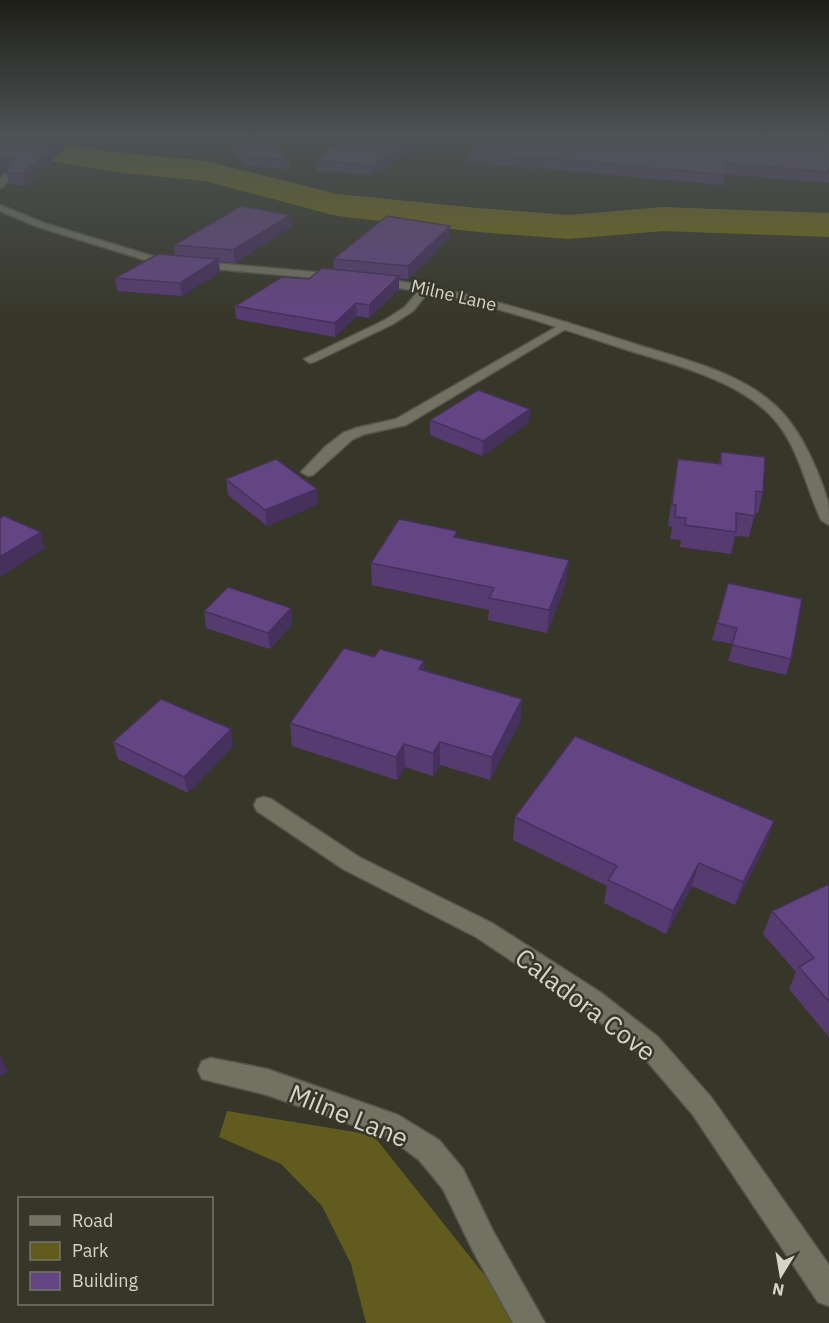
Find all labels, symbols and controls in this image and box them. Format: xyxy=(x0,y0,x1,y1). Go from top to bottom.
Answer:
street label: Milne Lane xyxy=(409,274,499,316)
street label: Caladora Cove xyxy=(509,940,663,1068)
street label: Milne Lane xyxy=(284,1076,414,1154)
legend xyxy=(18,1197,213,1305)
text: Road xyxy=(72,1209,113,1232)
text: Park xyxy=(72,1239,109,1262)
north arrow xyxy=(751,1245,811,1305)
text: Building xyxy=(72,1269,139,1292)
text: N xyxy=(771,1279,786,1301)

